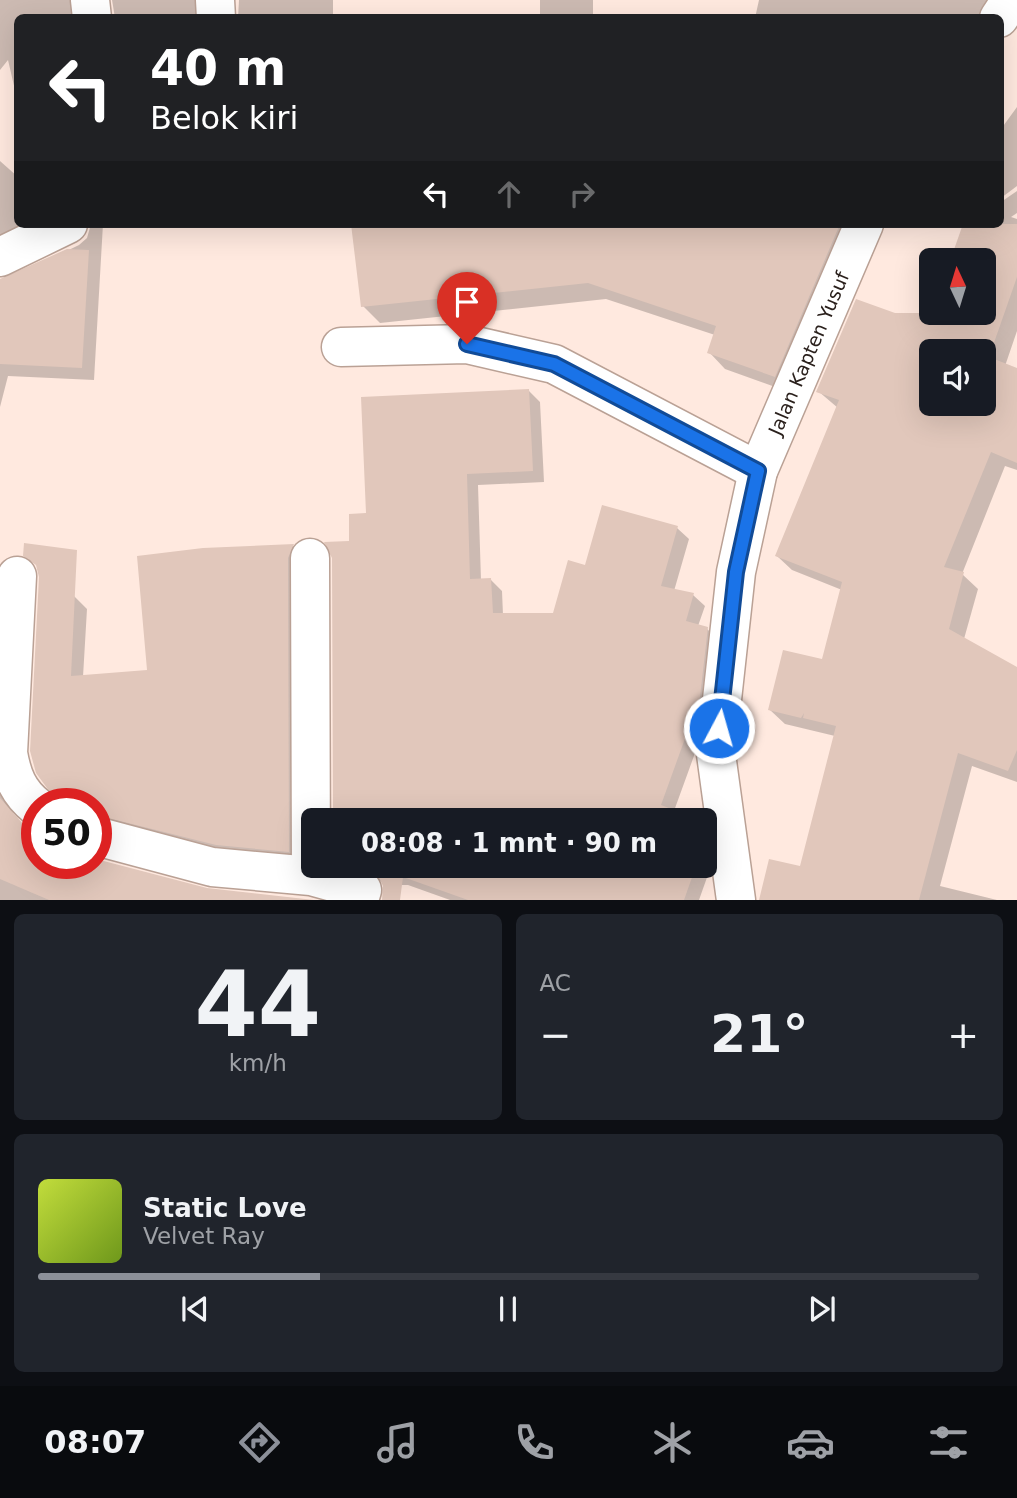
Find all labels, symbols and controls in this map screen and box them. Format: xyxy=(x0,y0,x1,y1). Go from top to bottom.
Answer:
text: 40 m xyxy=(150,40,286,97)
icon: left xyxy=(35,42,126,133)
text: Belok kiri xyxy=(150,99,298,137)
icon: left xyxy=(417,175,455,213)
icon: ahead xyxy=(490,175,528,213)
icon: right xyxy=(563,175,601,213)
north arrow xyxy=(919,248,996,326)
map controls xyxy=(919,248,996,416)
street label: Jalan Kapten Yusuf xyxy=(763,267,854,439)
pin xyxy=(437,272,497,344)
icon: arrive xyxy=(448,283,486,321)
button: sound xyxy=(919,339,996,416)
position arrow xyxy=(682,691,756,765)
speed limit sign: 50 xyxy=(21,788,112,879)
text: 08:08 · 1 mnt · 90 m xyxy=(361,828,657,858)
text: 44 xyxy=(194,952,321,1057)
text: AC xyxy=(540,970,571,996)
text: 21° xyxy=(710,1004,808,1064)
text: − xyxy=(540,1013,571,1057)
text: + xyxy=(947,1013,979,1057)
text: km/h xyxy=(229,1050,287,1076)
text: Static Love xyxy=(143,1193,307,1223)
text: Velvet Ray xyxy=(143,1223,265,1249)
icon: previous xyxy=(176,1290,214,1328)
icon: pause xyxy=(489,1290,527,1328)
icon: next xyxy=(803,1290,841,1328)
icon: directions xyxy=(235,1418,284,1467)
icon: music xyxy=(373,1418,422,1467)
icon: phone xyxy=(510,1418,559,1467)
icon: climate xyxy=(648,1418,697,1467)
icon: car xyxy=(786,1418,835,1467)
icon: filters xyxy=(924,1418,973,1467)
text: 08:07 xyxy=(44,1423,146,1461)

